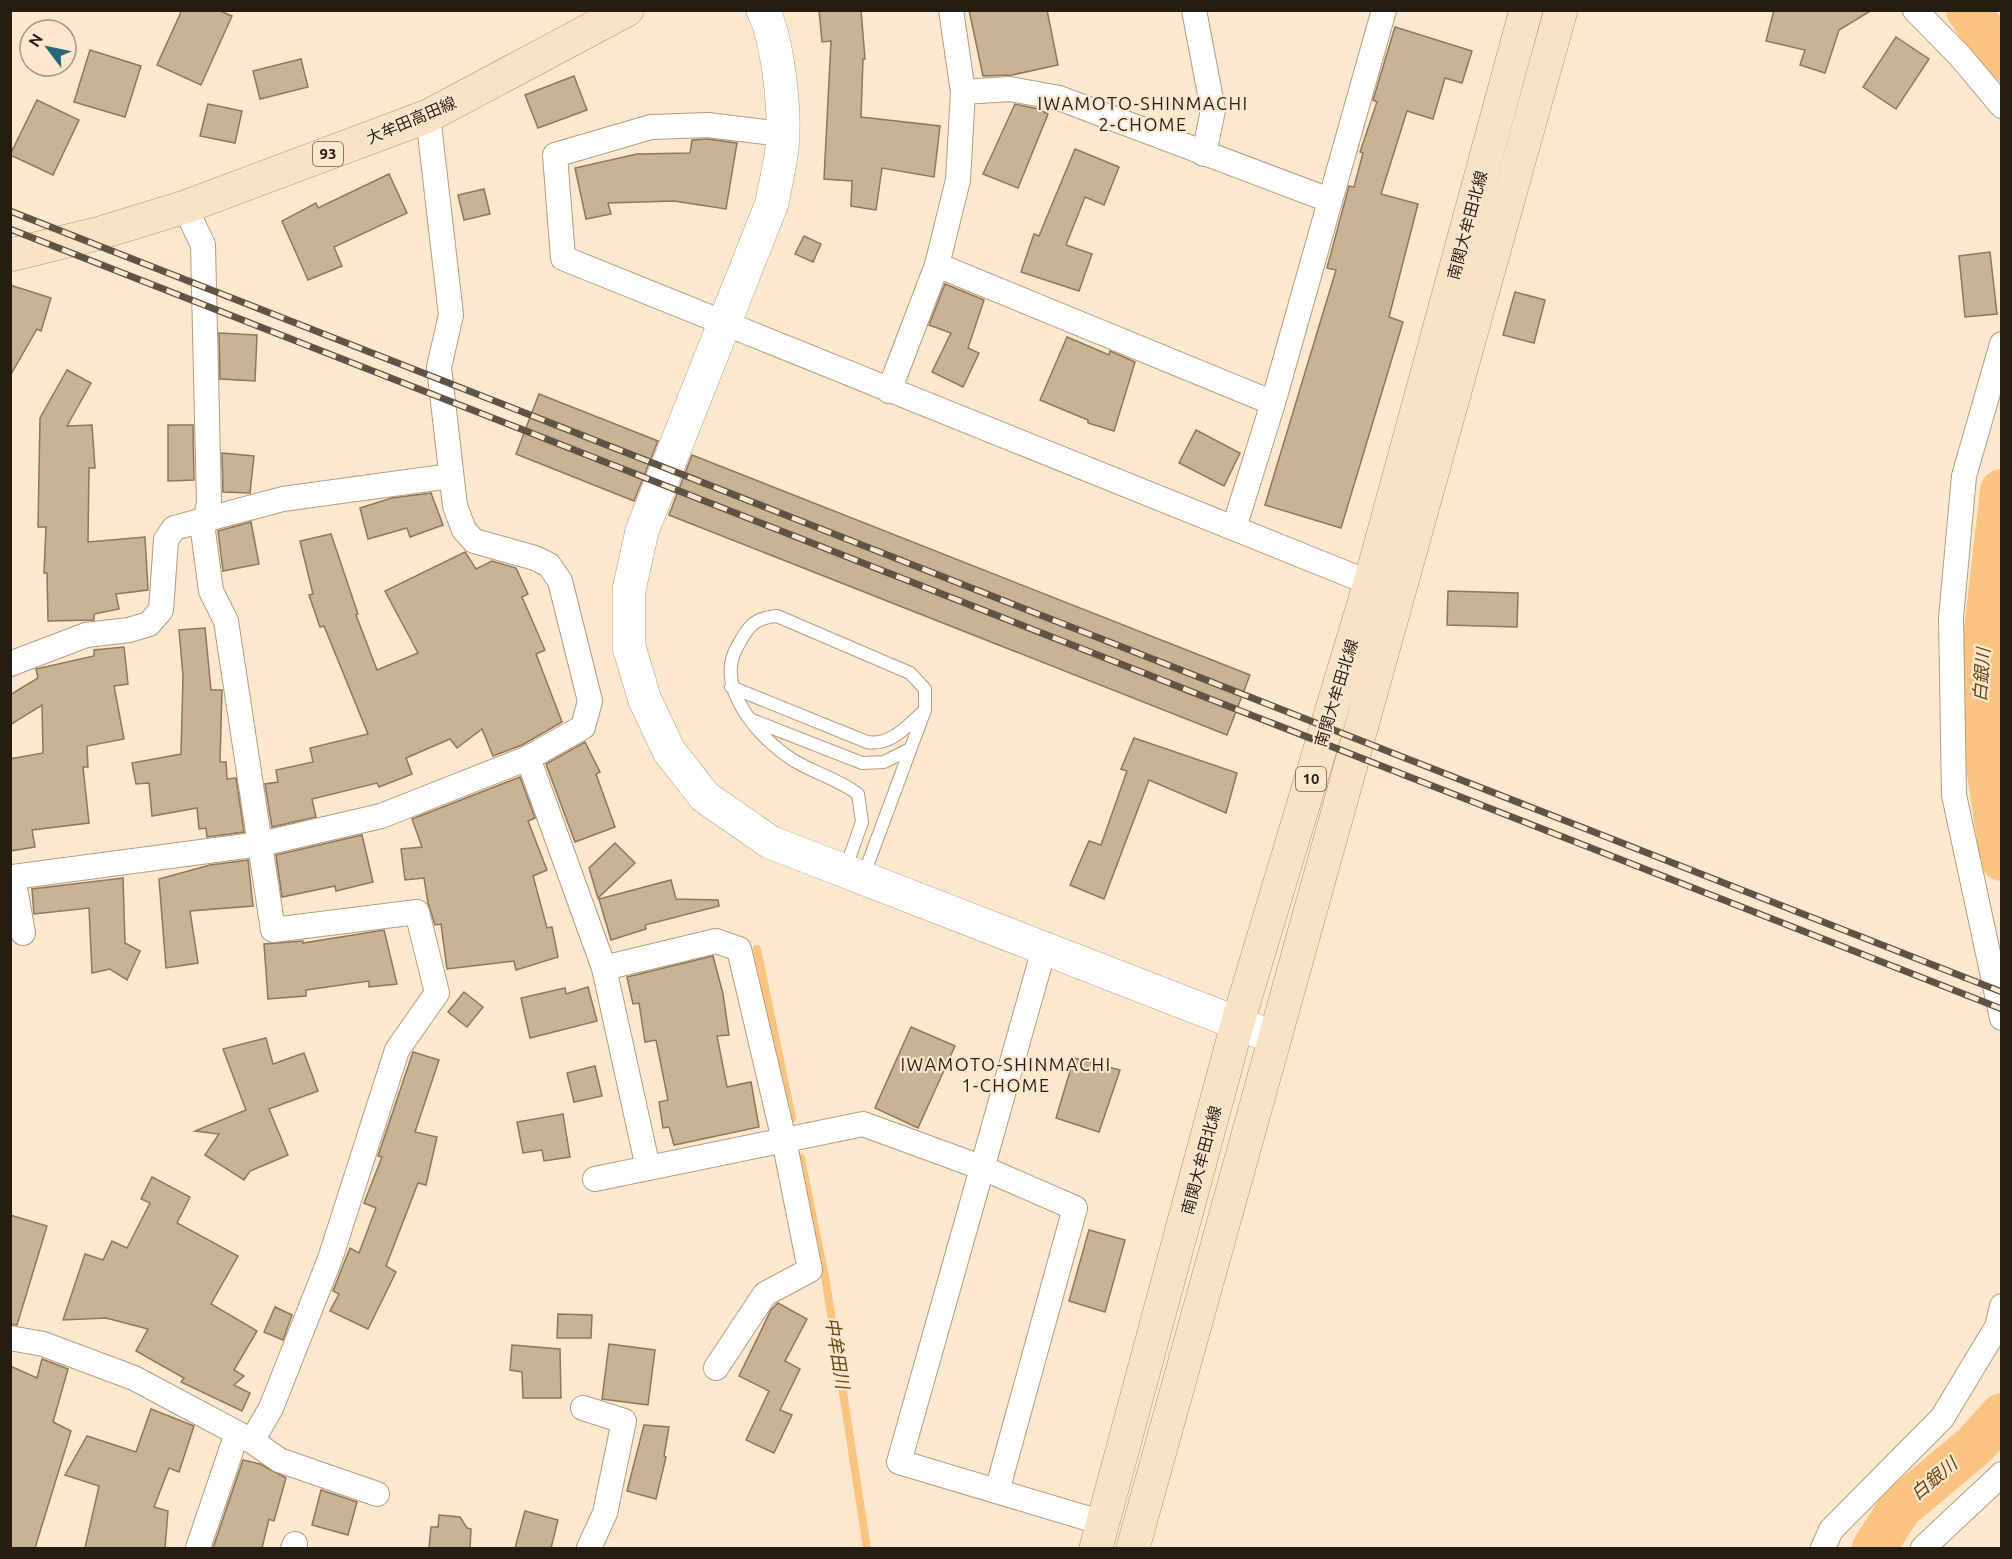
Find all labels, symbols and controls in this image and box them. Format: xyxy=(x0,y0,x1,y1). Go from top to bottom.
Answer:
north arrow xyxy=(18,18,78,78)
text: N xyxy=(24,30,46,50)
street label: 大牟田高田線 xyxy=(363,93,459,147)
district label: IWAMOTO-SHINMACHI 2-CHOME xyxy=(1037,93,1249,134)
road number: 93 xyxy=(313,142,343,166)
street label: 南関大牟田北線 xyxy=(1444,169,1490,281)
street label: 南関大牟田北線 xyxy=(1311,637,1361,749)
water label: 白銀川 xyxy=(1969,645,1993,703)
road number: 10 xyxy=(1296,767,1326,791)
district label: IWAMOTO-SHINMACHI 1-CHOME xyxy=(900,1054,1112,1095)
street label: 南関大牟田北線 xyxy=(1178,1104,1224,1216)
water label: 中牟田川 xyxy=(822,1316,854,1392)
water label: 白銀川 xyxy=(1906,1452,1962,1503)

